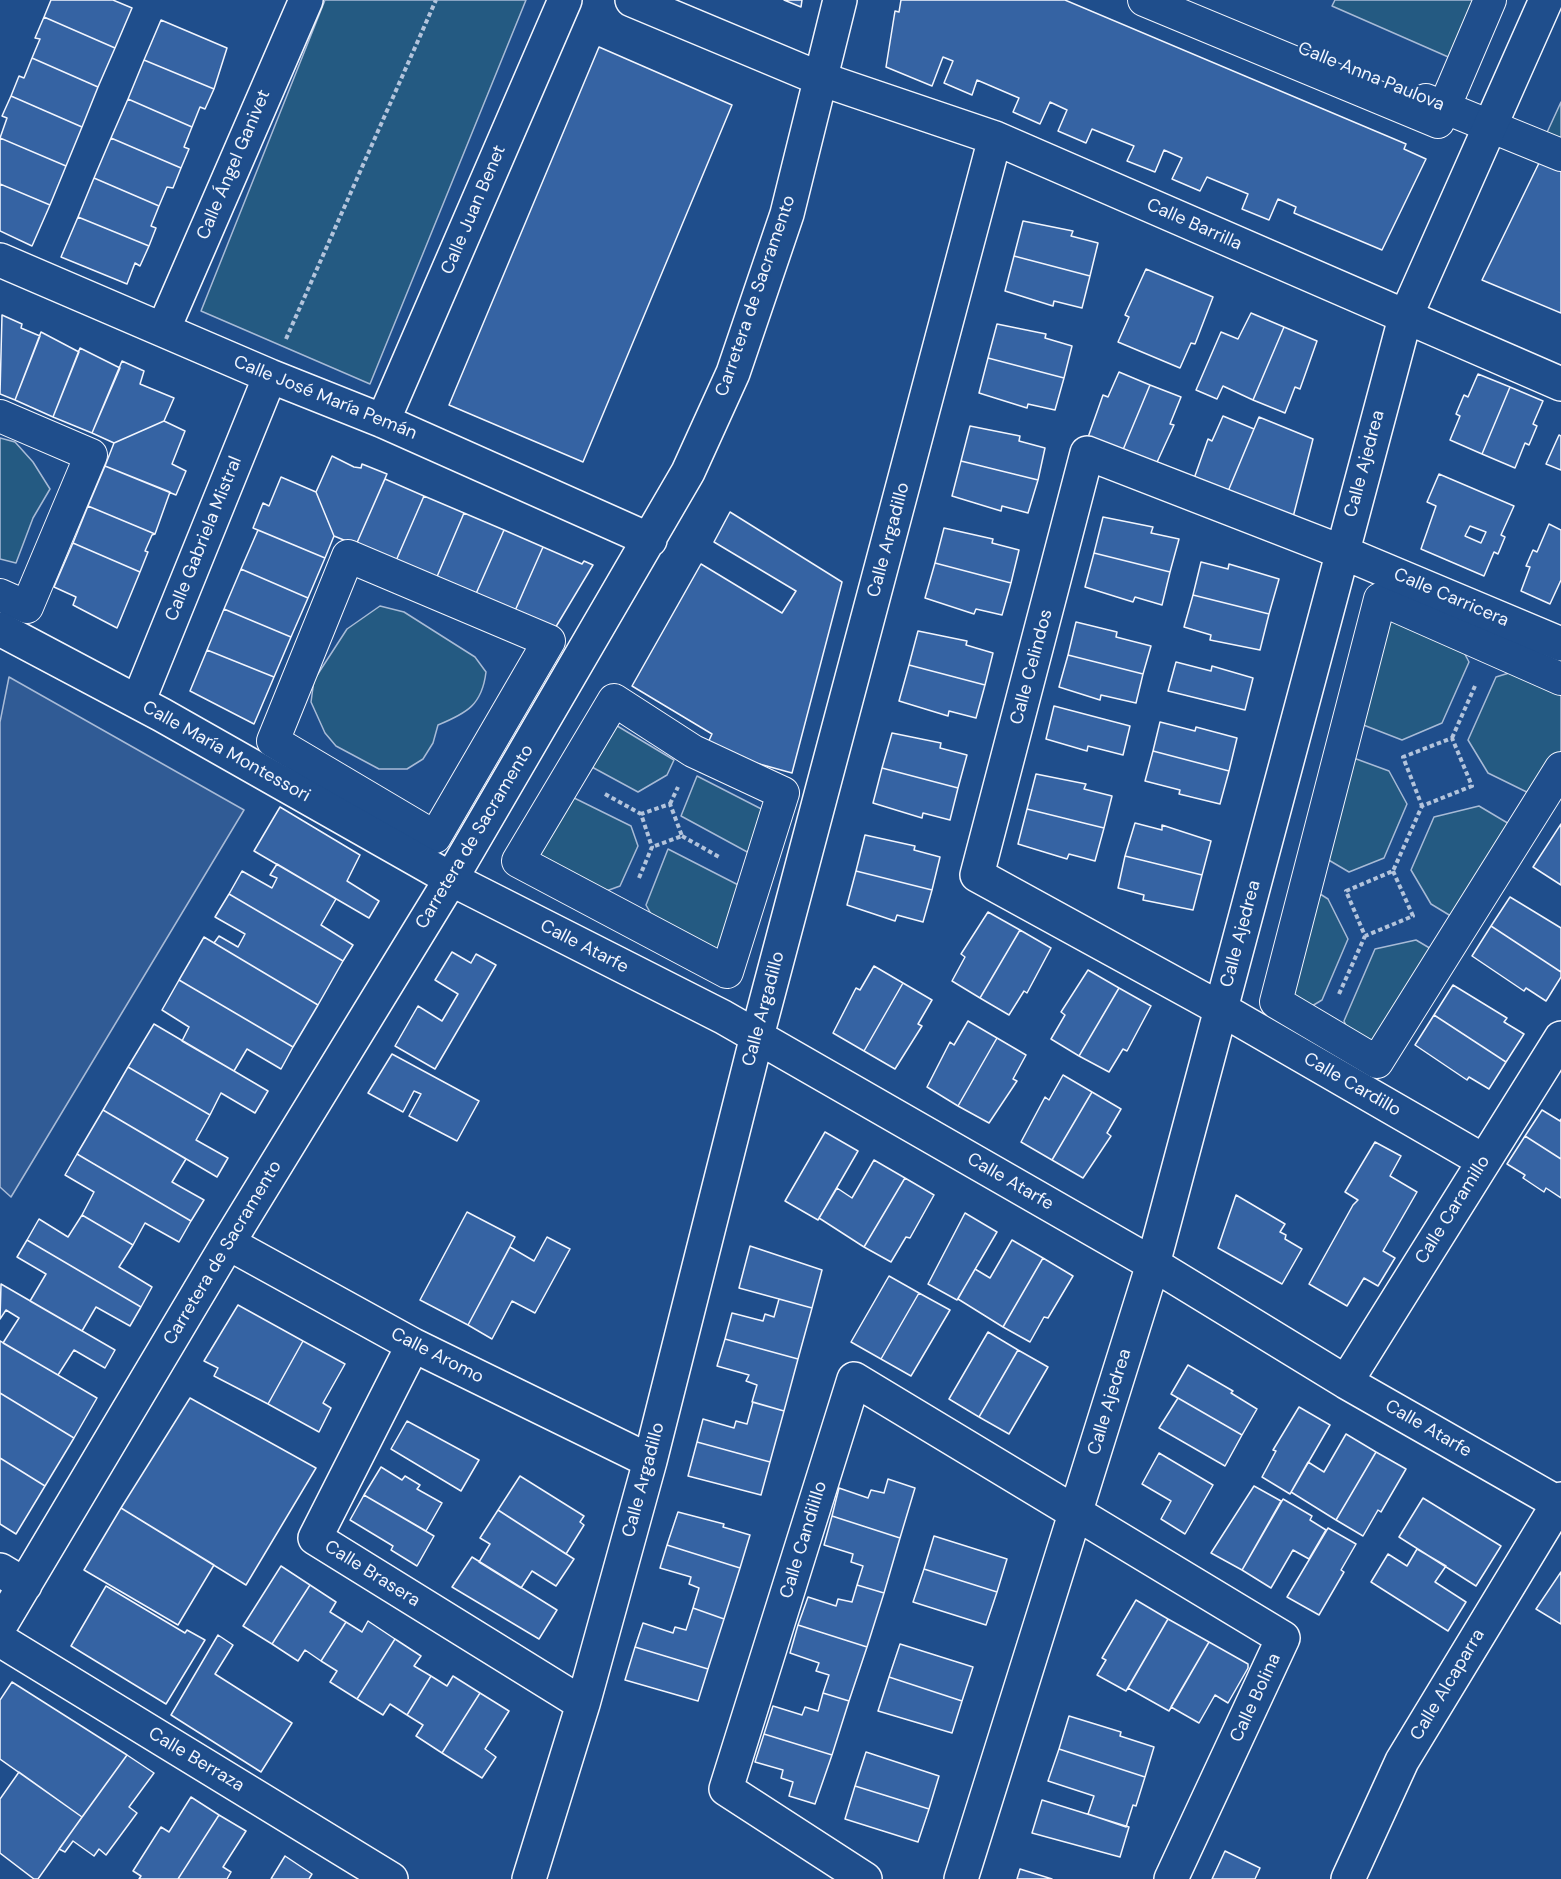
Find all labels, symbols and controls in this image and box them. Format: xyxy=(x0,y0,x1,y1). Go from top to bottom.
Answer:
street label: Calle Anna Paulova xyxy=(1295,38,1447,116)
street label: Calle Ángel Ganivet xyxy=(193,87,275,243)
street label: Calle Juan Benet xyxy=(437,142,511,278)
street label: Carretera de Sacramento xyxy=(711,193,801,399)
street label: Calle Barrilla xyxy=(1143,194,1245,256)
street label: Calle José María Pemán xyxy=(230,351,420,445)
street label: Calle Ajedrea xyxy=(1340,408,1390,520)
street label: Calle Gabriela Mistral xyxy=(161,453,247,625)
street label: Calle Argadillo xyxy=(863,480,915,600)
street label: Calle Carricera xyxy=(1390,564,1512,632)
street label: Calle Celindos xyxy=(1006,607,1058,727)
street label: Calle María Montessori xyxy=(138,697,314,807)
street label: Carretera de Sacramento xyxy=(411,741,539,933)
street label: Calle Ajedrea xyxy=(1216,878,1266,990)
street label: Calle Atarfe xyxy=(536,915,632,979)
street label: Calle Argadillo xyxy=(738,949,790,1069)
street label: Calle Cardillo xyxy=(1299,1048,1405,1122)
street label: Calle Atarfe xyxy=(963,1149,1057,1215)
street label: Calle Caramillo xyxy=(1411,1152,1495,1268)
street label: Carretera de Sacramento xyxy=(159,1157,287,1349)
street label: Calle Aromo xyxy=(387,1323,487,1389)
street label: Calle Ajedrea xyxy=(1084,1346,1136,1458)
street label: Calle Atarfe xyxy=(1381,1396,1475,1462)
street label: Calle Argadillo xyxy=(618,1420,670,1540)
street label: Calle Candilillo xyxy=(776,1479,832,1601)
street label: Calle Brasera xyxy=(320,1536,424,1612)
street label: Calle Alcaparra xyxy=(1406,1625,1490,1745)
street label: Calle Bolina xyxy=(1226,1650,1286,1746)
street label: Calle Berraza xyxy=(144,1723,248,1797)

